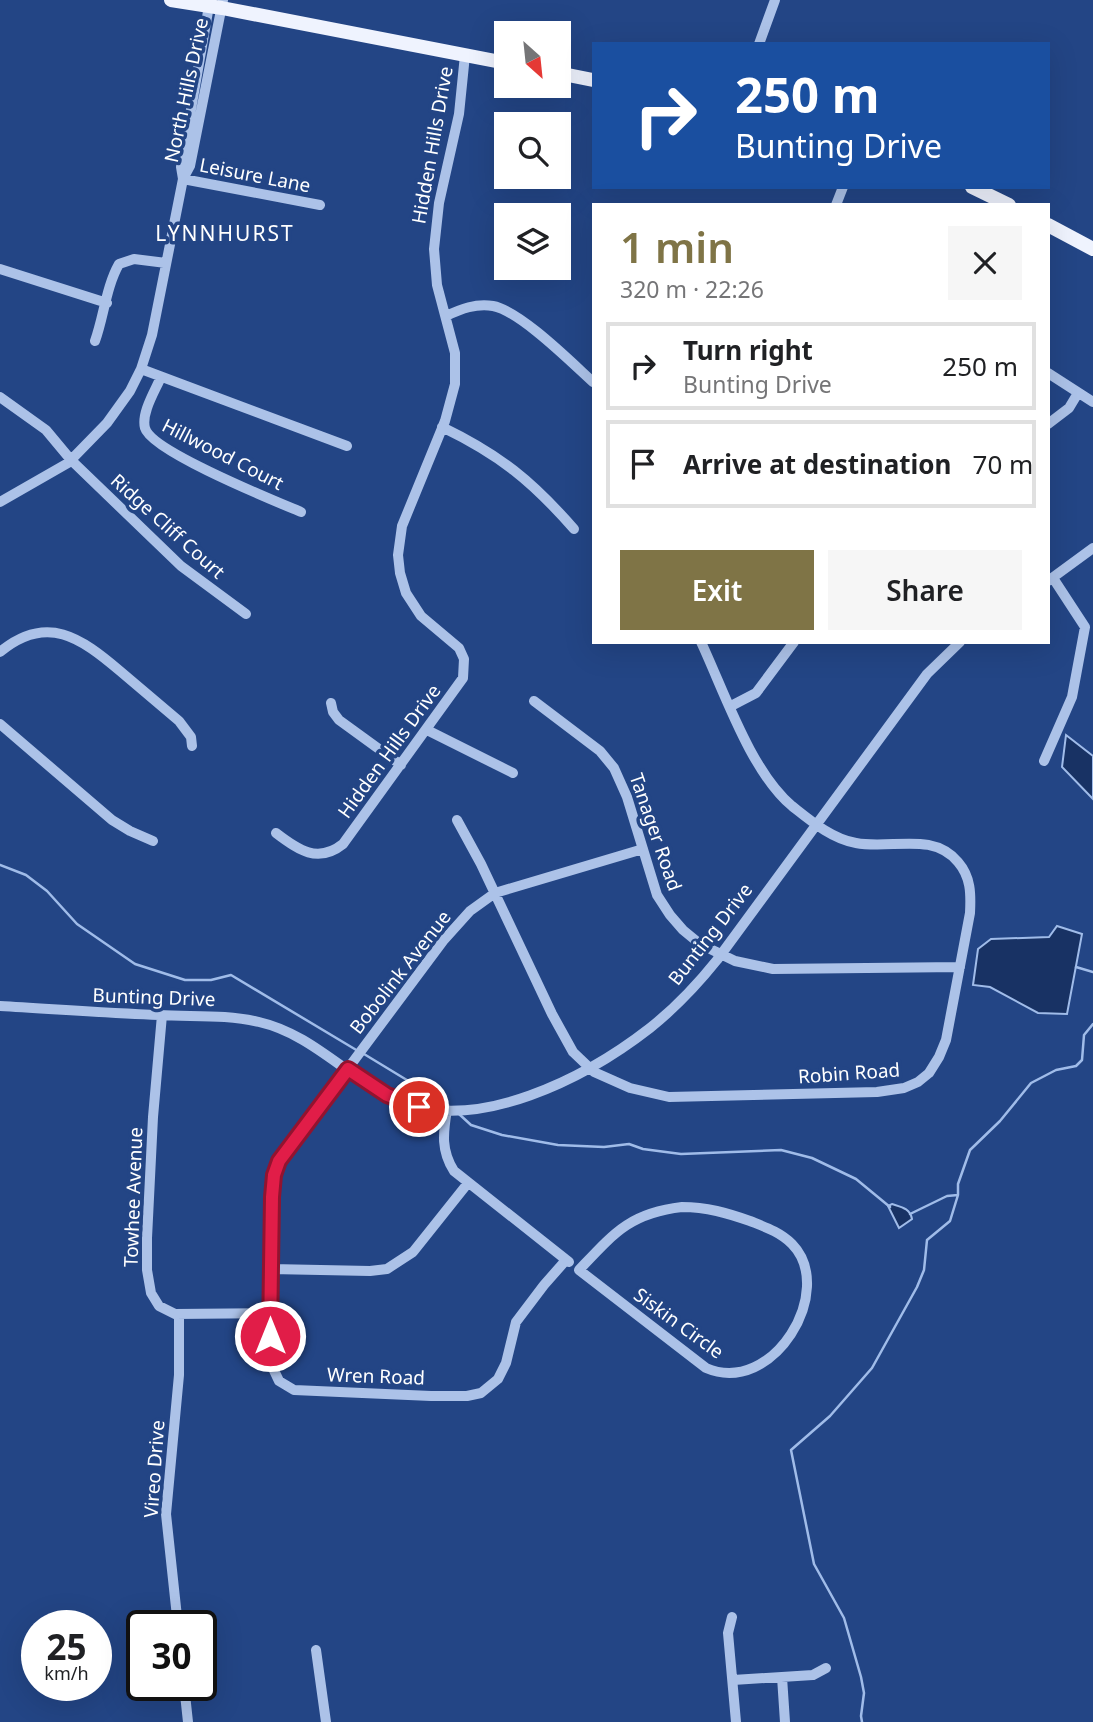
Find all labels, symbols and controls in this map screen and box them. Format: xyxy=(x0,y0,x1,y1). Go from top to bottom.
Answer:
street label: North Hills Drive xyxy=(158,15,214,165)
north arrow xyxy=(494,21,570,98)
map controls xyxy=(494,21,571,280)
text: 250 m xyxy=(735,61,880,127)
street label: Hidden Hills Drive xyxy=(405,64,459,226)
icon: right xyxy=(620,70,711,161)
button: search xyxy=(494,112,571,189)
text: Bunting Drive xyxy=(735,124,942,167)
street label: Leisure Lane xyxy=(197,151,313,199)
button: layers xyxy=(494,203,571,280)
text: 1 min xyxy=(620,218,734,275)
district label: LYNNHURST xyxy=(155,219,295,247)
button: close xyxy=(948,226,1022,300)
text: 320 m · 22:26 xyxy=(620,273,764,305)
text: Turn right xyxy=(683,332,813,368)
icon: right xyxy=(624,347,662,385)
text: 250 m xyxy=(942,348,1018,384)
text: Bunting Drive xyxy=(683,368,832,400)
street label: Hillwood Court xyxy=(158,412,288,496)
icon: arrive xyxy=(624,445,662,483)
text: Arrive at destination xyxy=(683,446,952,482)
text: 70 m xyxy=(973,446,1033,482)
street label: Ridge Cliff Court xyxy=(105,468,231,584)
button: Exit xyxy=(620,550,814,630)
button: Share xyxy=(828,550,1022,630)
street label: Hidden Hills Drive xyxy=(332,679,446,823)
street label: Tanager Road xyxy=(624,770,688,894)
street label: Bunting Drive xyxy=(662,878,758,990)
street label: Bobolink Avenue xyxy=(343,905,457,1039)
street label: Bunting Drive xyxy=(92,982,216,1012)
street label: Robin Road xyxy=(797,1056,901,1090)
pin xyxy=(389,1077,449,1137)
icon: arrive xyxy=(400,1088,438,1126)
street label: Towhee Avenue xyxy=(118,1127,148,1267)
street label: Siskin Circle xyxy=(629,1282,729,1364)
position arrow xyxy=(233,1299,307,1373)
street label: Wren Road xyxy=(327,1361,425,1391)
street label: Vireo Drive xyxy=(138,1419,170,1519)
speed limit sign: 30 xyxy=(126,1610,217,1701)
text: 25 xyxy=(46,1623,87,1670)
text: km/h xyxy=(44,1661,89,1685)

